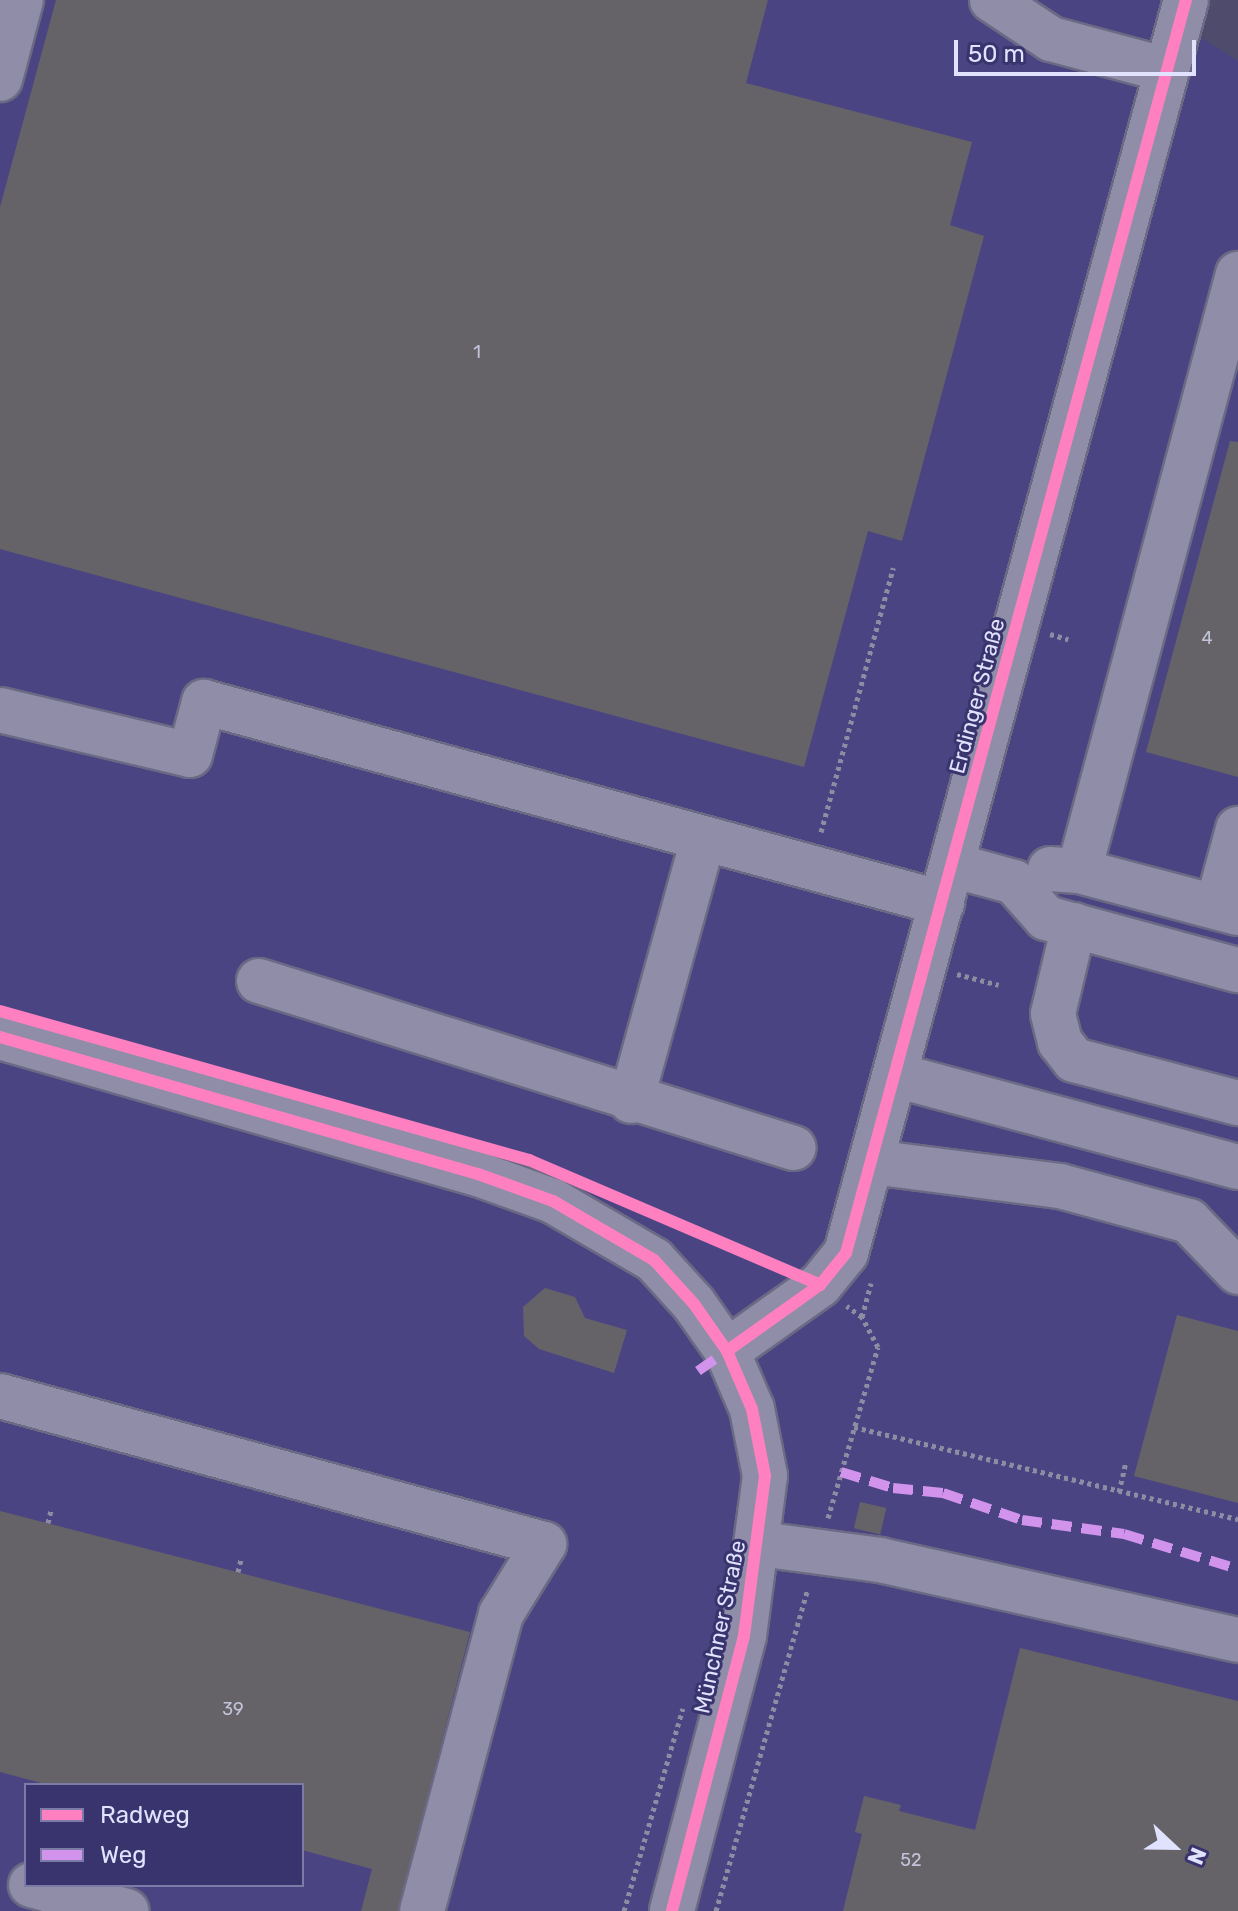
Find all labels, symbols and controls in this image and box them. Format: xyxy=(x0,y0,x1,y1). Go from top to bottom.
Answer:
scale bar xyxy=(958,24,1200,74)
text: 50 m xyxy=(968,40,1025,68)
house number: 1 xyxy=(473,341,481,363)
street label: Erdinger Straße xyxy=(944,615,1010,777)
house number: 4 xyxy=(1201,627,1213,649)
street label: Münchner Straße xyxy=(689,1538,751,1716)
house number: 39 xyxy=(222,1698,244,1720)
legend xyxy=(24,1783,304,1887)
text: Radweg xyxy=(100,1801,190,1829)
north arrow xyxy=(1134,1807,1214,1887)
text: Weg xyxy=(100,1841,147,1869)
text: N xyxy=(1181,1844,1212,1869)
house number: 52 xyxy=(900,1849,922,1871)

